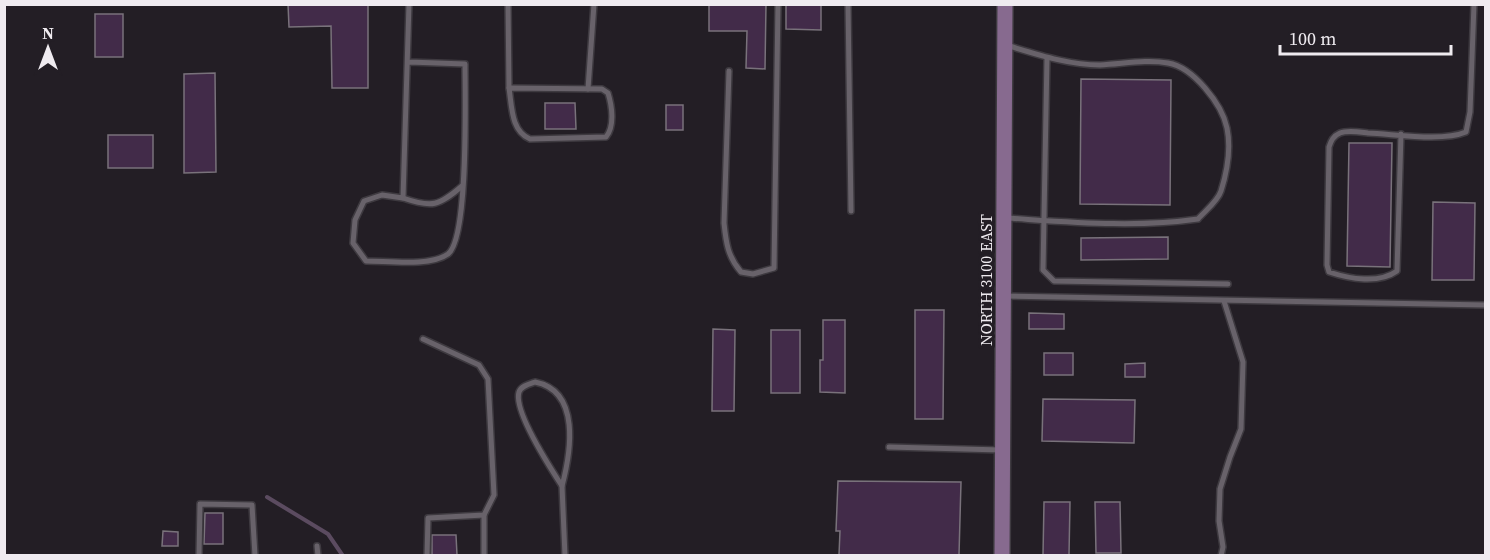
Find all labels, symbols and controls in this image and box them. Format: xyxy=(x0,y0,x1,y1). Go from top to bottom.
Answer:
north arrow xyxy=(18,18,78,78)
scale bar xyxy=(1280,18,1451,56)
text: N xyxy=(42,22,54,44)
text: 100 m xyxy=(1289,26,1336,51)
street label: NORTH 3100 EAST xyxy=(975,214,997,346)

